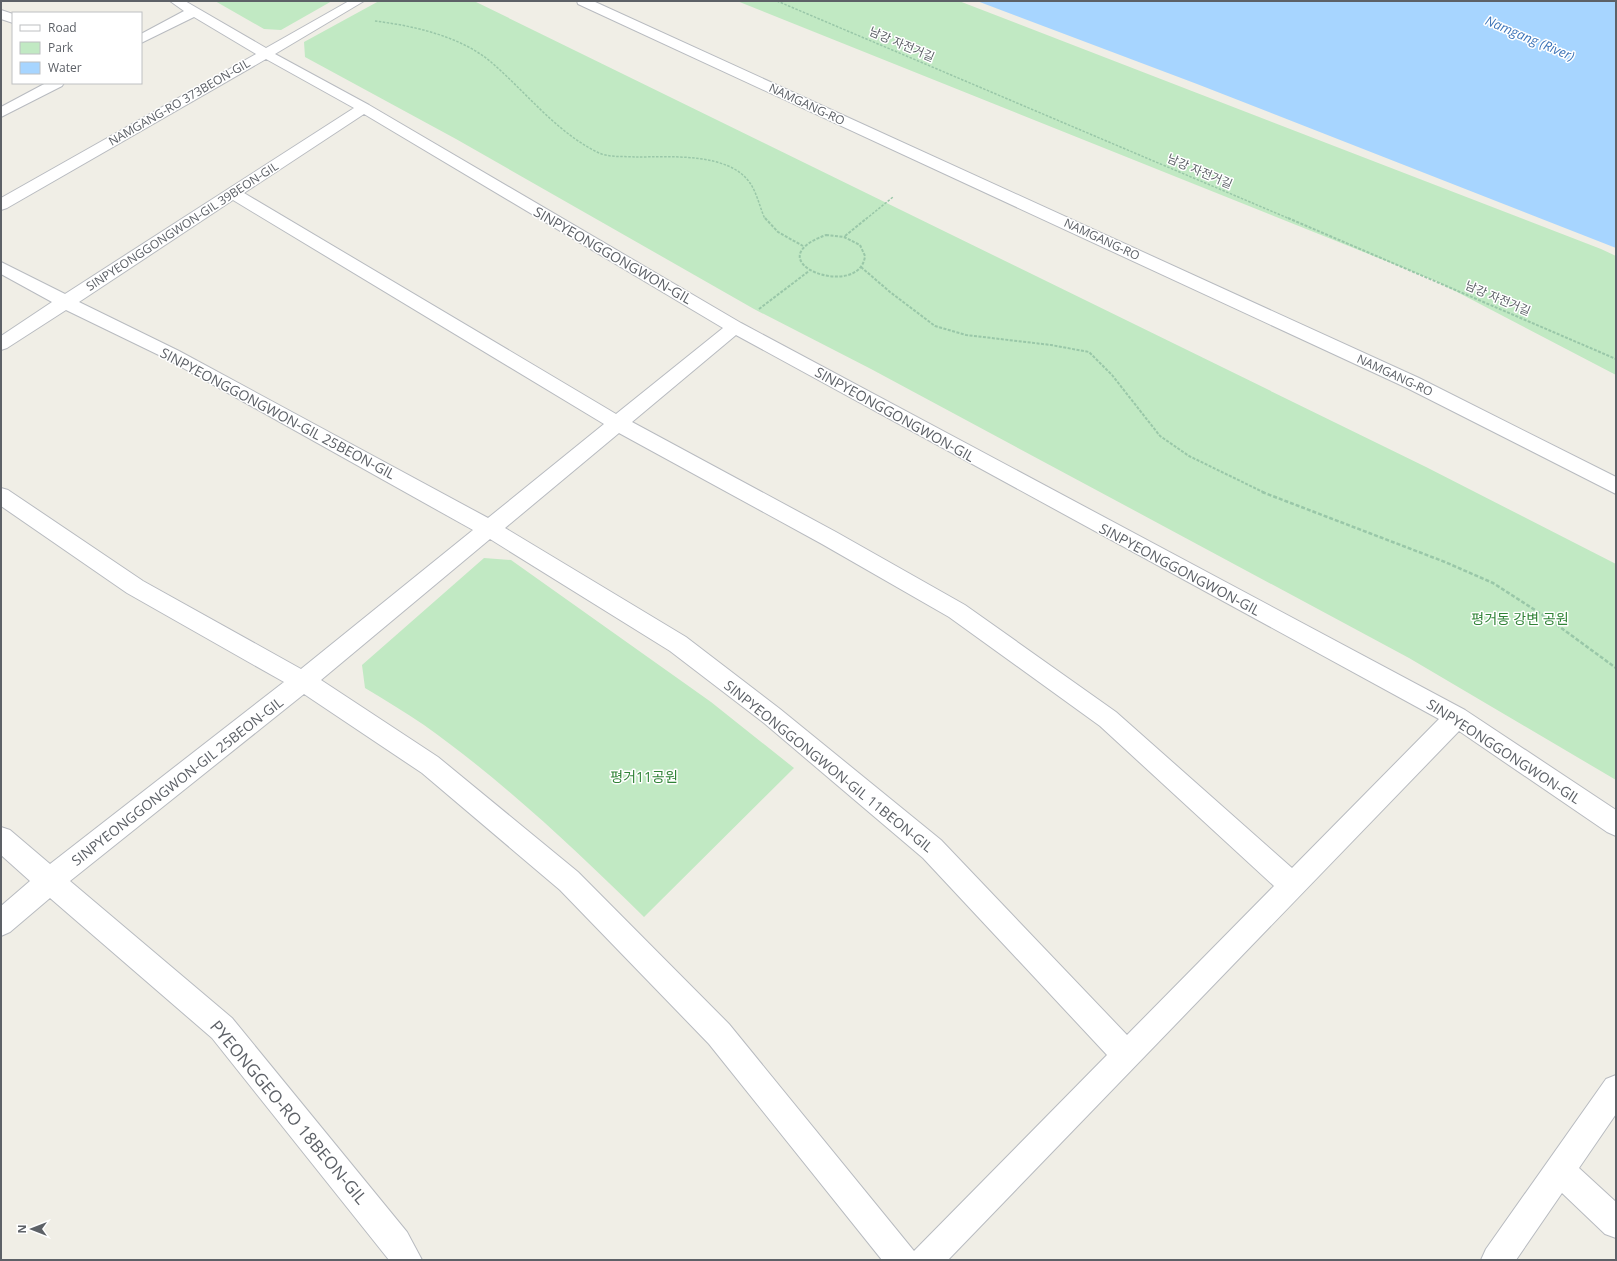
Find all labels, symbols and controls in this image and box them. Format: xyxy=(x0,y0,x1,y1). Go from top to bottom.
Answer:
water label: Namgang (River) xyxy=(1483,11,1578,65)
legend xyxy=(12,12,142,84)
text: Road xyxy=(48,19,77,36)
street label: 남강 자전거길 xyxy=(867,23,937,65)
text: Park xyxy=(48,39,74,56)
street label: NAMGANG-RO 373BEON-GIL xyxy=(105,54,253,150)
text: Water xyxy=(48,59,82,76)
street label: NAMGANG-RO xyxy=(766,79,848,129)
street label: 남강 자전거길 xyxy=(1165,150,1235,192)
street label: SINPYEONGGONGWON-GIL 39BEON-GIL xyxy=(83,157,281,295)
street label: SINPYEONGGONGWON-GIL xyxy=(530,202,696,308)
street label: NAMGANG-RO xyxy=(1061,214,1143,264)
street label: 남강 자전거길 xyxy=(1463,277,1533,319)
street label: SINPYEONGGONGWON-GIL 25BEON-GIL xyxy=(157,343,399,483)
street label: NAMGANG-RO xyxy=(1354,350,1436,400)
street label: SINPYEONGGONGWON-GIL xyxy=(812,362,978,466)
street label: SINPYEONGGONGWON-GIL xyxy=(1096,518,1264,620)
park label: 평거동 강변 공원 xyxy=(1471,609,1569,628)
street label: SINPYEONGGONGWON-GIL 11BEON-GIL xyxy=(721,676,937,856)
street label: SINPYEONGGONGWON-GIL 25BEON-GIL xyxy=(67,692,287,870)
street label: SINPYEONGGONGWON-GIL xyxy=(1423,694,1585,808)
park label: 평거11공원 xyxy=(610,767,678,786)
street label: PYEONGGEO-RO 18BEON-GIL xyxy=(205,1015,373,1209)
north arrow xyxy=(12,1209,52,1249)
text: N xyxy=(14,1225,29,1233)

